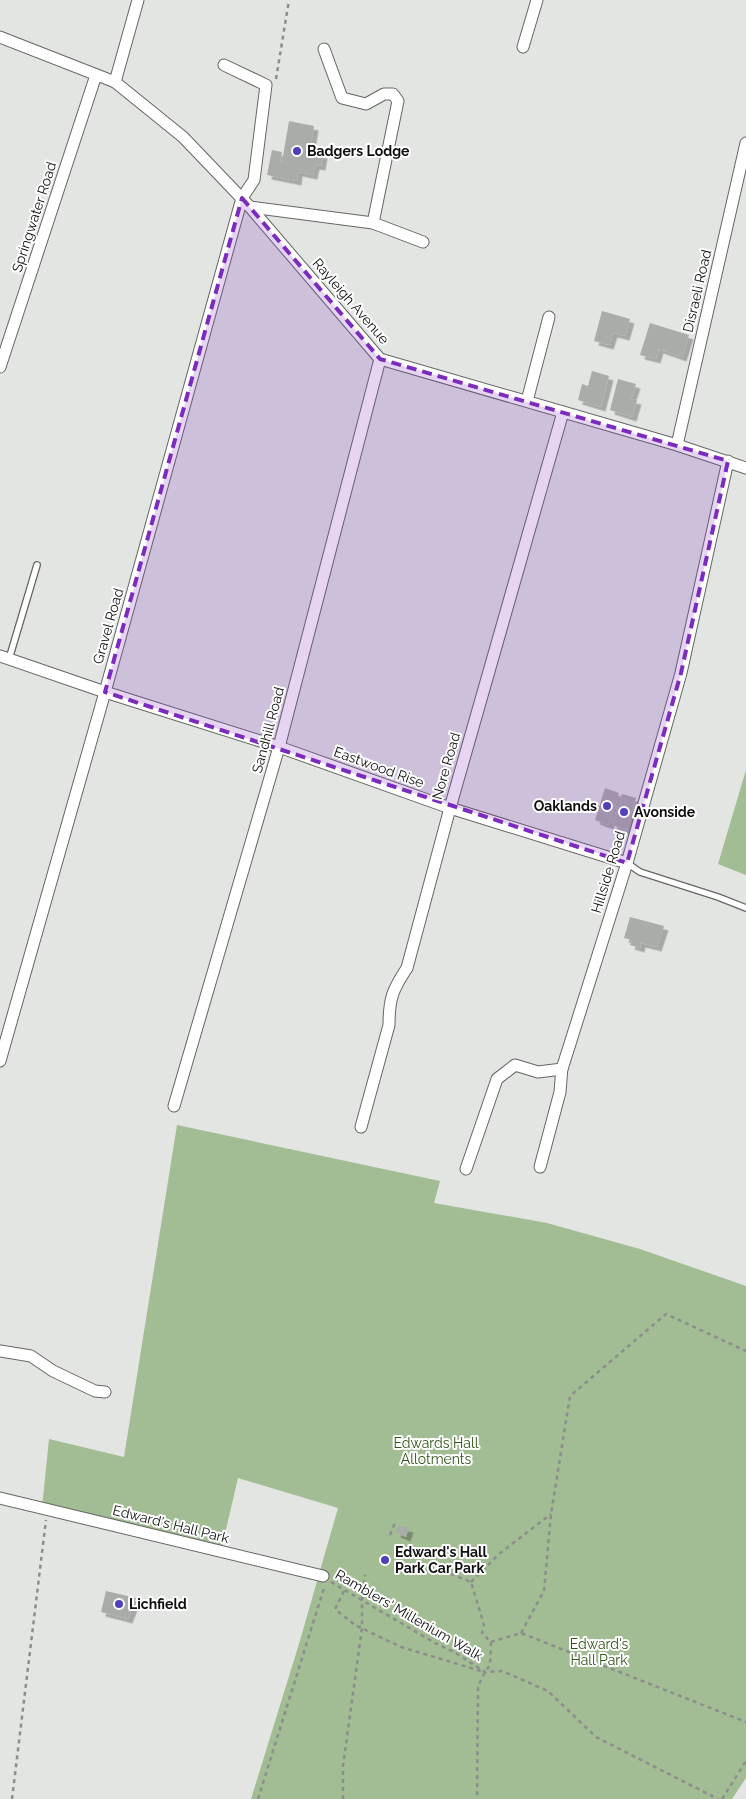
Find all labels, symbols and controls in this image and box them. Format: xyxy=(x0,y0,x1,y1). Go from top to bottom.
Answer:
place label: Badgers Lodge xyxy=(307,143,410,159)
marker: Badgers Lodge xyxy=(291,145,303,157)
street label: Springwater Road xyxy=(9,160,59,274)
street label: Disraeli Road xyxy=(680,248,714,334)
street label: Rayleigh Avenue xyxy=(309,255,393,347)
street label: Gravel Road xyxy=(90,586,126,666)
street label: Sandhill Road xyxy=(249,685,287,775)
street label: Nore Road xyxy=(429,731,463,801)
street label: Eastwood Rise xyxy=(332,743,426,791)
place label: Oaklands xyxy=(534,798,597,814)
marker: Oaklands xyxy=(601,800,613,812)
place label: Avonside xyxy=(634,804,696,820)
marker: Avonside xyxy=(618,806,630,818)
street label: Hillside Road xyxy=(588,829,628,915)
park label: Edwards Hall Allotments xyxy=(393,1435,479,1467)
street label: Edward's Hall Park xyxy=(111,1502,231,1546)
place label: Edward's Hall Park Car Park xyxy=(395,1544,487,1576)
marker: Edward's Hall Park Car Park xyxy=(379,1554,391,1566)
street label: Ramblers' Millenium Walk xyxy=(333,1566,486,1664)
place label: Lichfield xyxy=(129,1596,187,1612)
marker: Lichfield xyxy=(113,1598,125,1610)
park label: Edward's Hall Park xyxy=(570,1636,629,1668)

